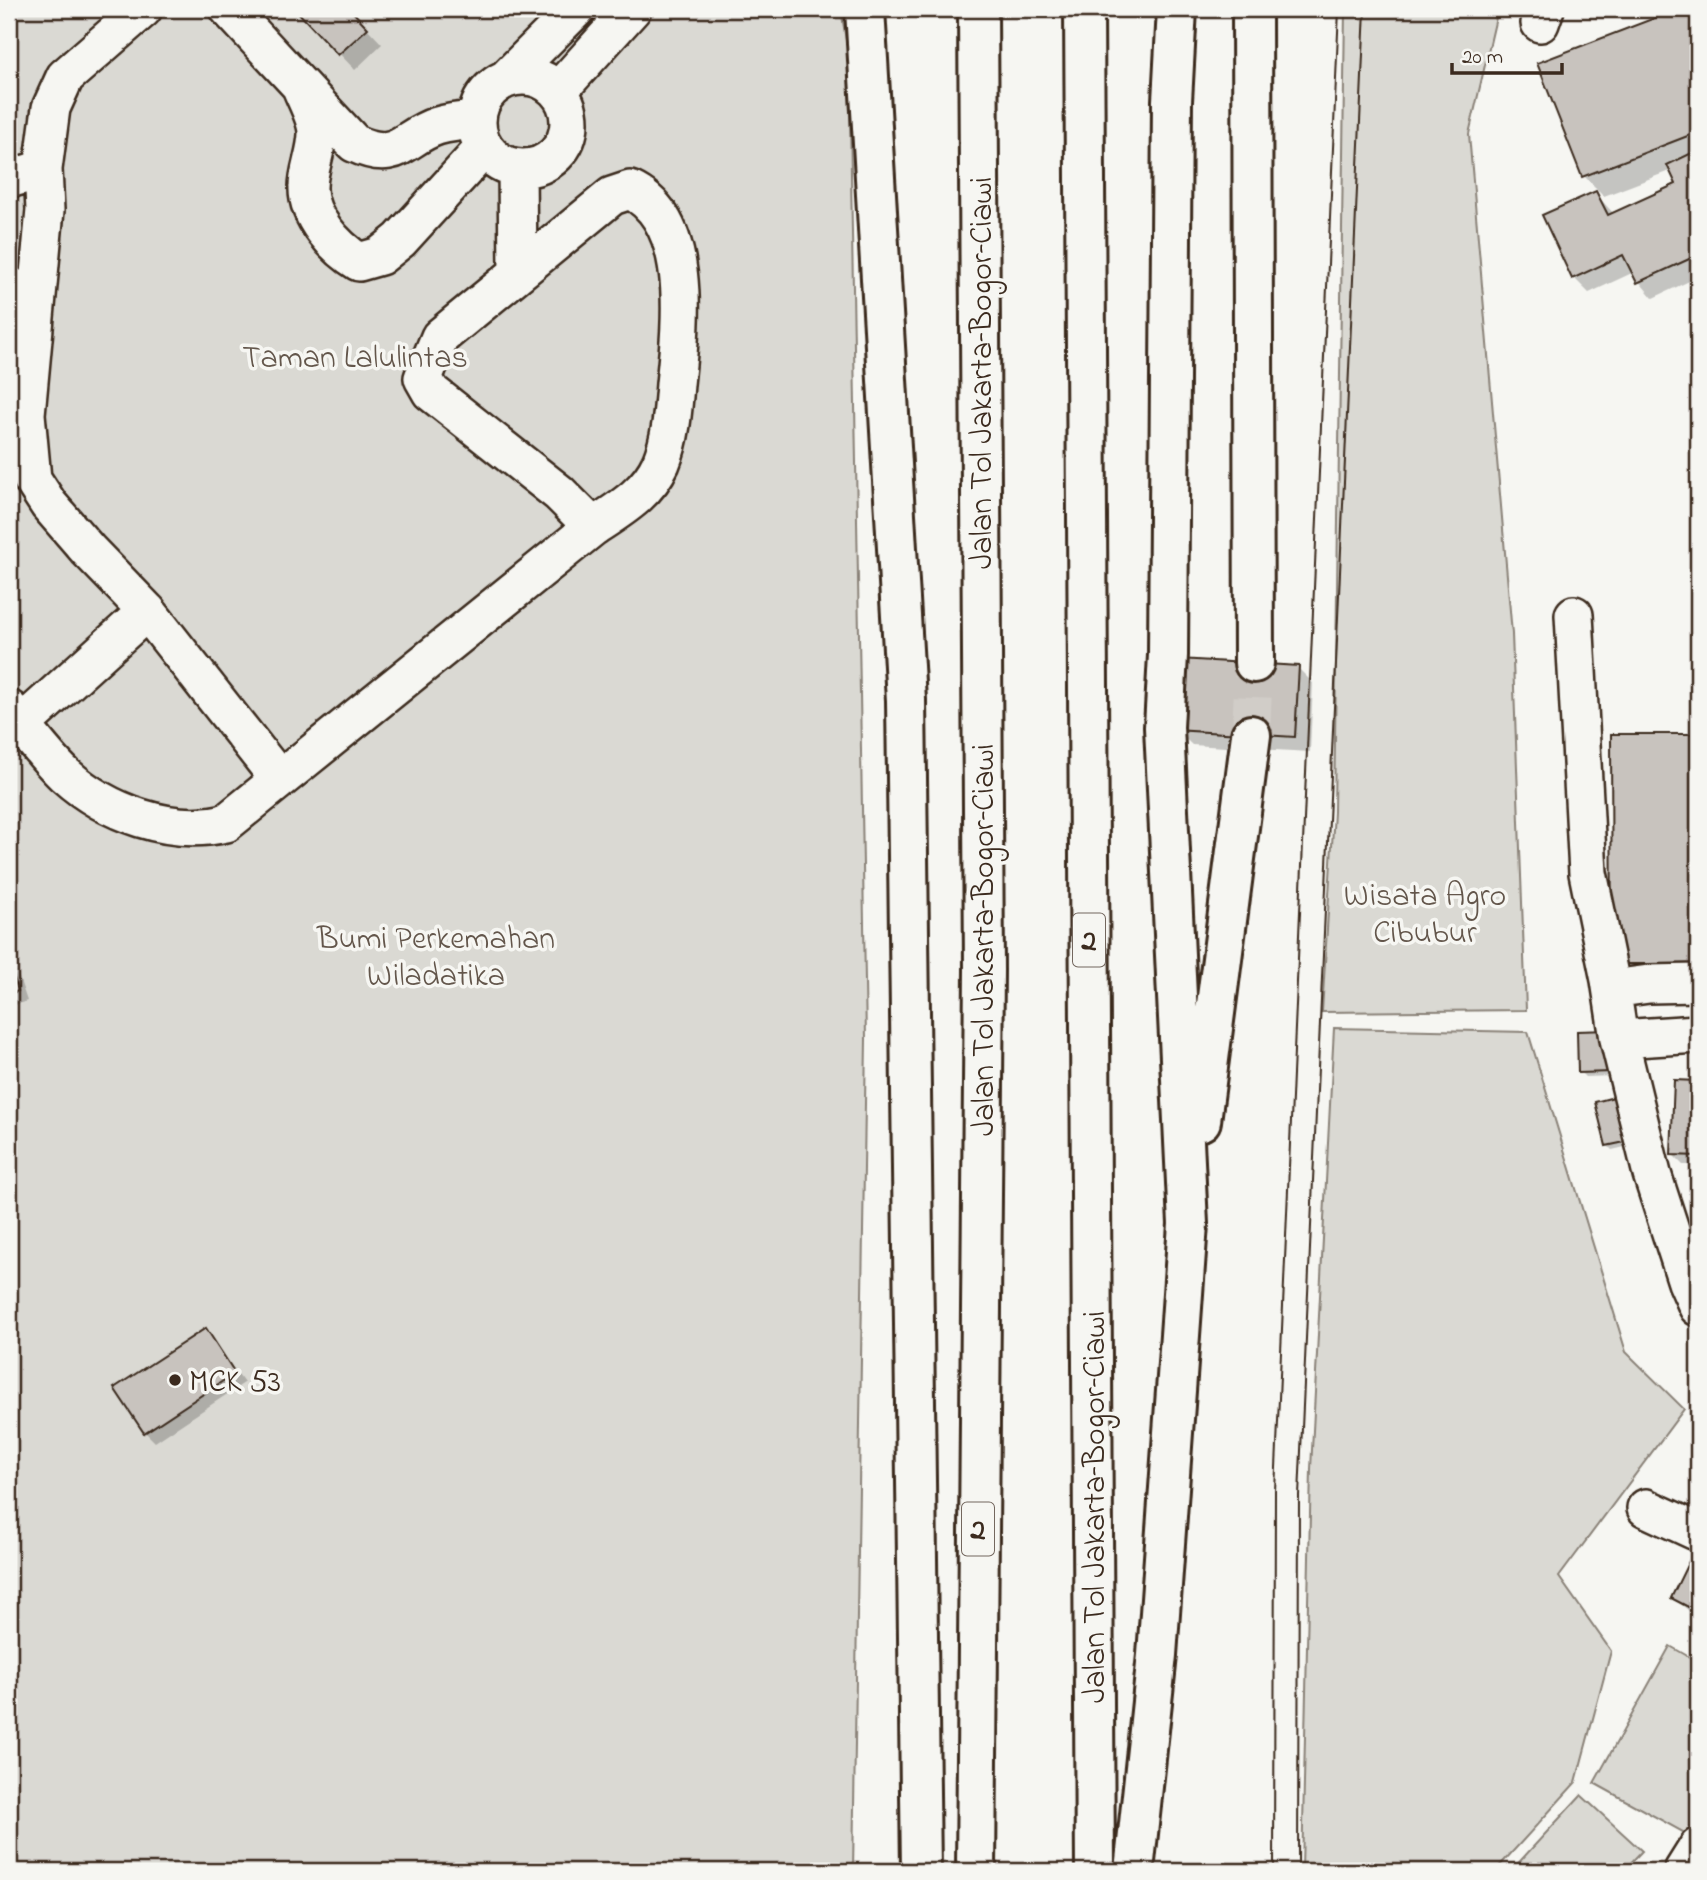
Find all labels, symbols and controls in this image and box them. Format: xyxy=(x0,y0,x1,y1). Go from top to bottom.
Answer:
scale bar xyxy=(1452,32,1562,76)
text: 20 m xyxy=(1462,43,1503,73)
street label: Jalan Tol Jakarta–Bogor–Ciawi xyxy=(960,177,1007,569)
park label: Taman Lalulintas xyxy=(242,336,468,383)
street label: Jalan Tol Jakarta–Bogor–Ciawi xyxy=(962,744,1009,1136)
park label: Wisata Agro Cibubur xyxy=(1344,874,1506,958)
road number: 2 xyxy=(1073,914,1105,966)
park label: Bumi Perkemahan Wiladatika xyxy=(316,917,555,1001)
street label: Jalan Tol Jakarta–Bogor–Ciawi xyxy=(1073,1311,1120,1703)
place label: MCK 53 xyxy=(189,1360,281,1407)
marker: MCK 53 xyxy=(167,1372,183,1388)
road number: 2 xyxy=(962,1502,994,1555)

